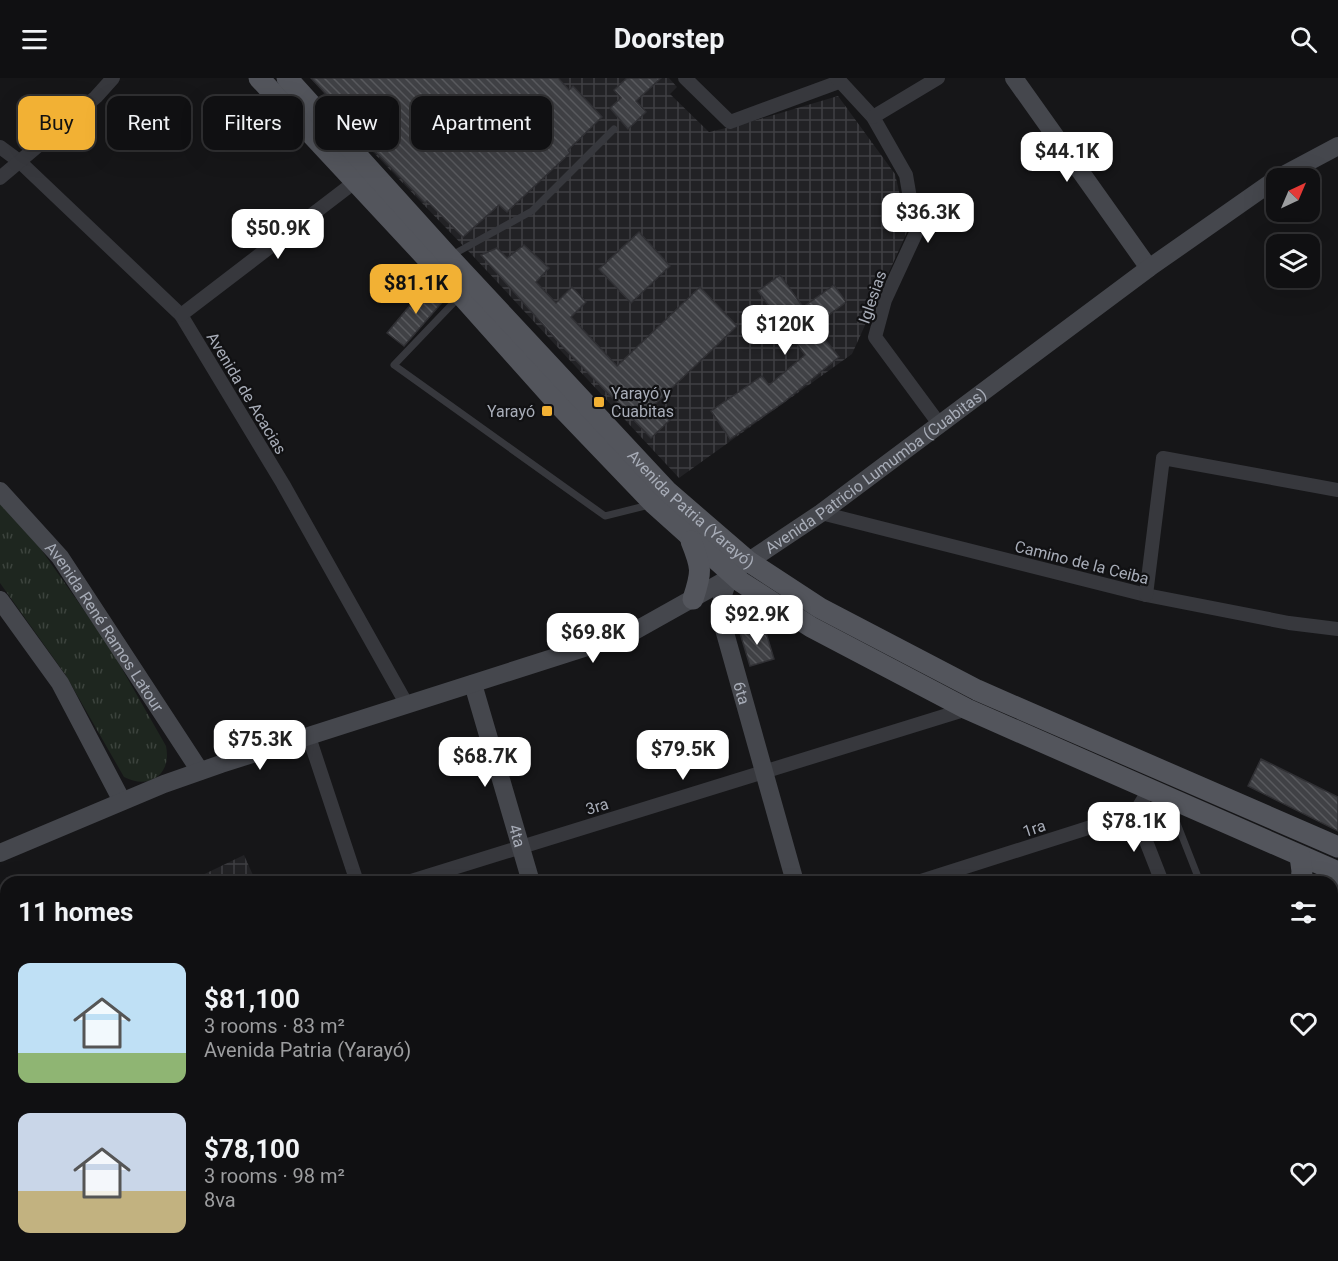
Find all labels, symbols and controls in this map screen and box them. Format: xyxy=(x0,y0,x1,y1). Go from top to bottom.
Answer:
icon: menu xyxy=(18,23,51,56)
text: Doorstep xyxy=(614,23,724,55)
icon: search xyxy=(1287,23,1320,56)
chip: Buy xyxy=(18,96,95,150)
chip: Rent xyxy=(107,96,191,150)
chip: Filters xyxy=(203,96,303,150)
chip: New xyxy=(315,96,399,150)
chip: Apartment xyxy=(411,96,552,150)
pin: $44.1K xyxy=(1018,132,1116,183)
text: $44.1K xyxy=(1035,139,1099,163)
north arrow xyxy=(1266,168,1320,222)
map controls xyxy=(1266,168,1320,288)
pin: $36.3K xyxy=(879,193,977,244)
text: $36.3K xyxy=(896,200,960,224)
pin: $50.9K xyxy=(229,209,327,260)
text: $50.9K xyxy=(246,216,310,240)
button: layers xyxy=(1266,234,1320,288)
pin: $81.1K xyxy=(367,264,465,315)
street label: Iglesias xyxy=(855,268,890,326)
text: $81.1K xyxy=(384,271,448,295)
pin: $120K xyxy=(743,305,827,356)
text: $120K xyxy=(756,312,814,336)
street label: Avenida de Acacias xyxy=(203,329,290,458)
place label: Yarayó y Cuabitas xyxy=(611,384,674,421)
street label: Avenida Patricio Lumumba (Cuabitas) xyxy=(762,384,990,558)
marker: Yarayó y Cuabitas xyxy=(592,395,606,409)
place label: Yarayó xyxy=(487,402,535,421)
marker: Yarayó xyxy=(540,404,554,418)
street label: Avenida Patria (Yarayó) xyxy=(623,446,758,572)
street label: Camino de la Ceiba xyxy=(1013,537,1151,588)
street label: Avenida René Ramos Latour xyxy=(41,538,168,716)
pin: $92.9K xyxy=(708,595,806,646)
text: $92.9K xyxy=(725,602,789,626)
pin: $69.8K xyxy=(544,613,642,664)
text: $69.8K xyxy=(561,620,625,644)
street label: 6ta xyxy=(729,679,754,707)
pin: $75.3K xyxy=(211,720,309,771)
text: $75.3K xyxy=(228,727,292,751)
pin: $79.5K xyxy=(634,730,732,781)
pin: $68.7K xyxy=(436,737,534,788)
text: $79.5K xyxy=(651,737,715,761)
text: $68.7K xyxy=(453,744,517,768)
street label: 3ra xyxy=(583,794,611,819)
pin: $78.1K xyxy=(1085,802,1183,853)
text: $78.1K xyxy=(1102,809,1166,833)
street label: 1ra xyxy=(1020,816,1048,841)
street label: 4ta xyxy=(505,822,529,849)
icon: filters xyxy=(1287,896,1320,929)
text: 11 homes xyxy=(18,897,133,927)
text: $81,100 xyxy=(204,984,300,1014)
icon: home xyxy=(66,987,138,1059)
icon: heart xyxy=(1287,1007,1320,1040)
text: 3 rooms · 83 m² xyxy=(204,1014,345,1038)
text: Avenida Patria (Yarayó) xyxy=(204,1038,411,1062)
text: $78,100 xyxy=(204,1134,300,1164)
icon: home xyxy=(66,1137,138,1209)
icon: heart xyxy=(1287,1157,1320,1190)
text: 3 rooms · 98 m² xyxy=(204,1164,345,1188)
text: 8va xyxy=(204,1188,236,1212)

